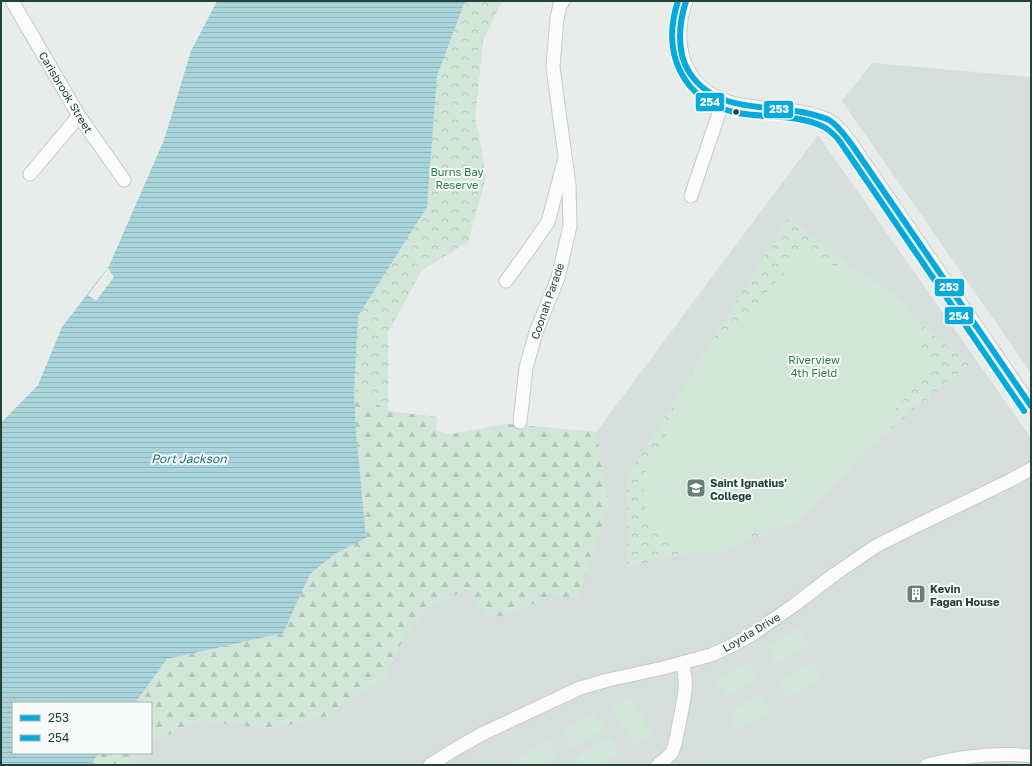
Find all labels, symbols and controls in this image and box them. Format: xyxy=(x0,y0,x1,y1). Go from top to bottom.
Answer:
street label: Carisbrook Street xyxy=(37,49,95,135)
line badge: 254 xyxy=(695,92,725,112)
text: 254 xyxy=(700,95,720,108)
line badge: 253 xyxy=(763,100,794,119)
text: 253 xyxy=(769,102,789,115)
unlabelled marker xyxy=(731,107,741,117)
park label: Burns Bay Reserve xyxy=(430,165,484,191)
street label: Coonah Parade xyxy=(528,261,566,341)
line badge: 253 xyxy=(934,278,965,297)
text: 253 xyxy=(939,280,959,293)
line badge: 254 xyxy=(944,306,974,325)
text: 254 xyxy=(949,309,969,322)
park label: Riverview 4th Field xyxy=(788,353,840,379)
water label: Port Jackson xyxy=(151,451,227,466)
place label: Saint Ignatius' College xyxy=(710,476,787,502)
school or university icon: Saint Ignatius' College xyxy=(685,477,707,499)
place label: Kevin Fagan House xyxy=(930,582,1000,608)
building icon: Kevin Fagan House xyxy=(905,583,927,605)
street label: Loyola Drive xyxy=(720,610,782,654)
legend xyxy=(12,702,152,754)
text: 253 xyxy=(48,710,69,725)
text: 254 xyxy=(48,730,69,745)

